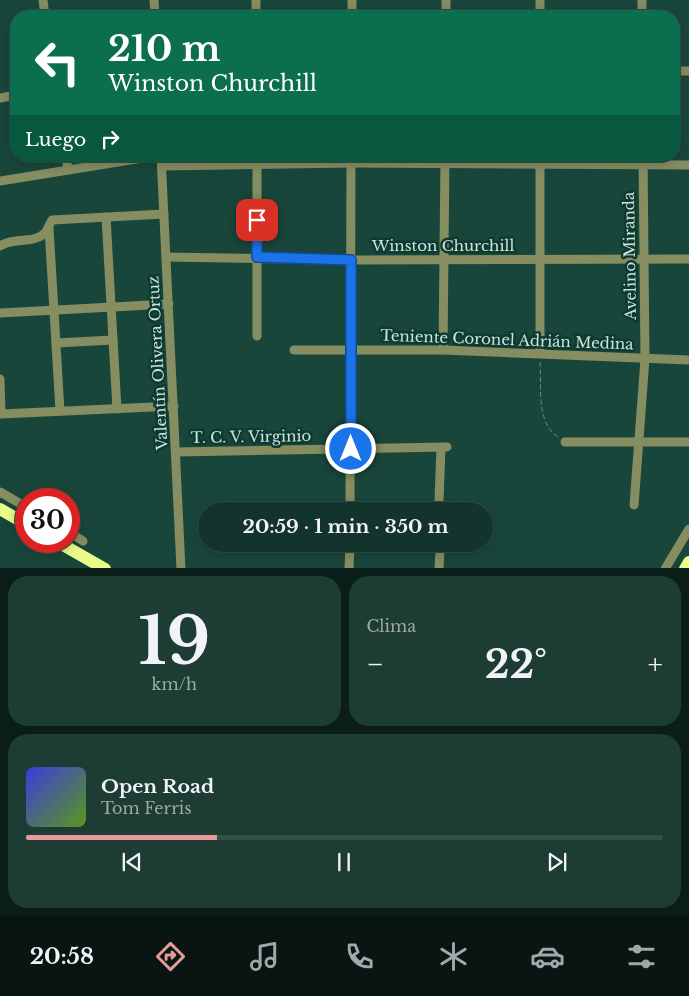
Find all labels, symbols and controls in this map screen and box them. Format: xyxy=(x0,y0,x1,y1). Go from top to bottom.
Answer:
text: 210 m xyxy=(108,27,221,70)
icon: left xyxy=(25,30,90,95)
text: Winston Churchill xyxy=(108,70,317,97)
icon: right xyxy=(96,125,124,153)
text: Luego xyxy=(25,128,86,151)
street label: Avelino Miranda xyxy=(619,191,640,321)
pin xyxy=(236,199,278,241)
icon: arrive xyxy=(243,206,271,234)
street label: Winston Churchill xyxy=(371,236,514,255)
street label: Valentín Olivera Ortuz xyxy=(143,276,172,452)
street label: Teniente Coronel Adrián Medina xyxy=(380,326,635,353)
position arrow xyxy=(324,422,376,474)
street label: T. C. V. Virginio xyxy=(191,426,312,447)
speed limit sign: 30 xyxy=(15,488,80,553)
text: 20:59 · 1 min · 350 m xyxy=(243,515,448,538)
text: 19 xyxy=(138,601,210,682)
text: Clima xyxy=(367,616,416,636)
text: 22° xyxy=(485,641,547,688)
text: − xyxy=(367,647,384,682)
text: + xyxy=(648,647,663,682)
text: km/h xyxy=(152,674,197,694)
text: Open Road xyxy=(101,775,214,798)
text: Tom Ferris xyxy=(101,798,192,818)
icon: previous xyxy=(118,848,146,876)
icon: pause xyxy=(330,848,358,876)
icon: next xyxy=(543,848,571,876)
icon: directions xyxy=(153,939,188,974)
icon: music xyxy=(247,939,282,974)
icon: phone xyxy=(342,939,377,974)
icon: climate xyxy=(436,939,471,974)
icon: car xyxy=(530,939,565,974)
icon: filters xyxy=(624,939,659,974)
text: 20:58 xyxy=(30,943,94,970)

